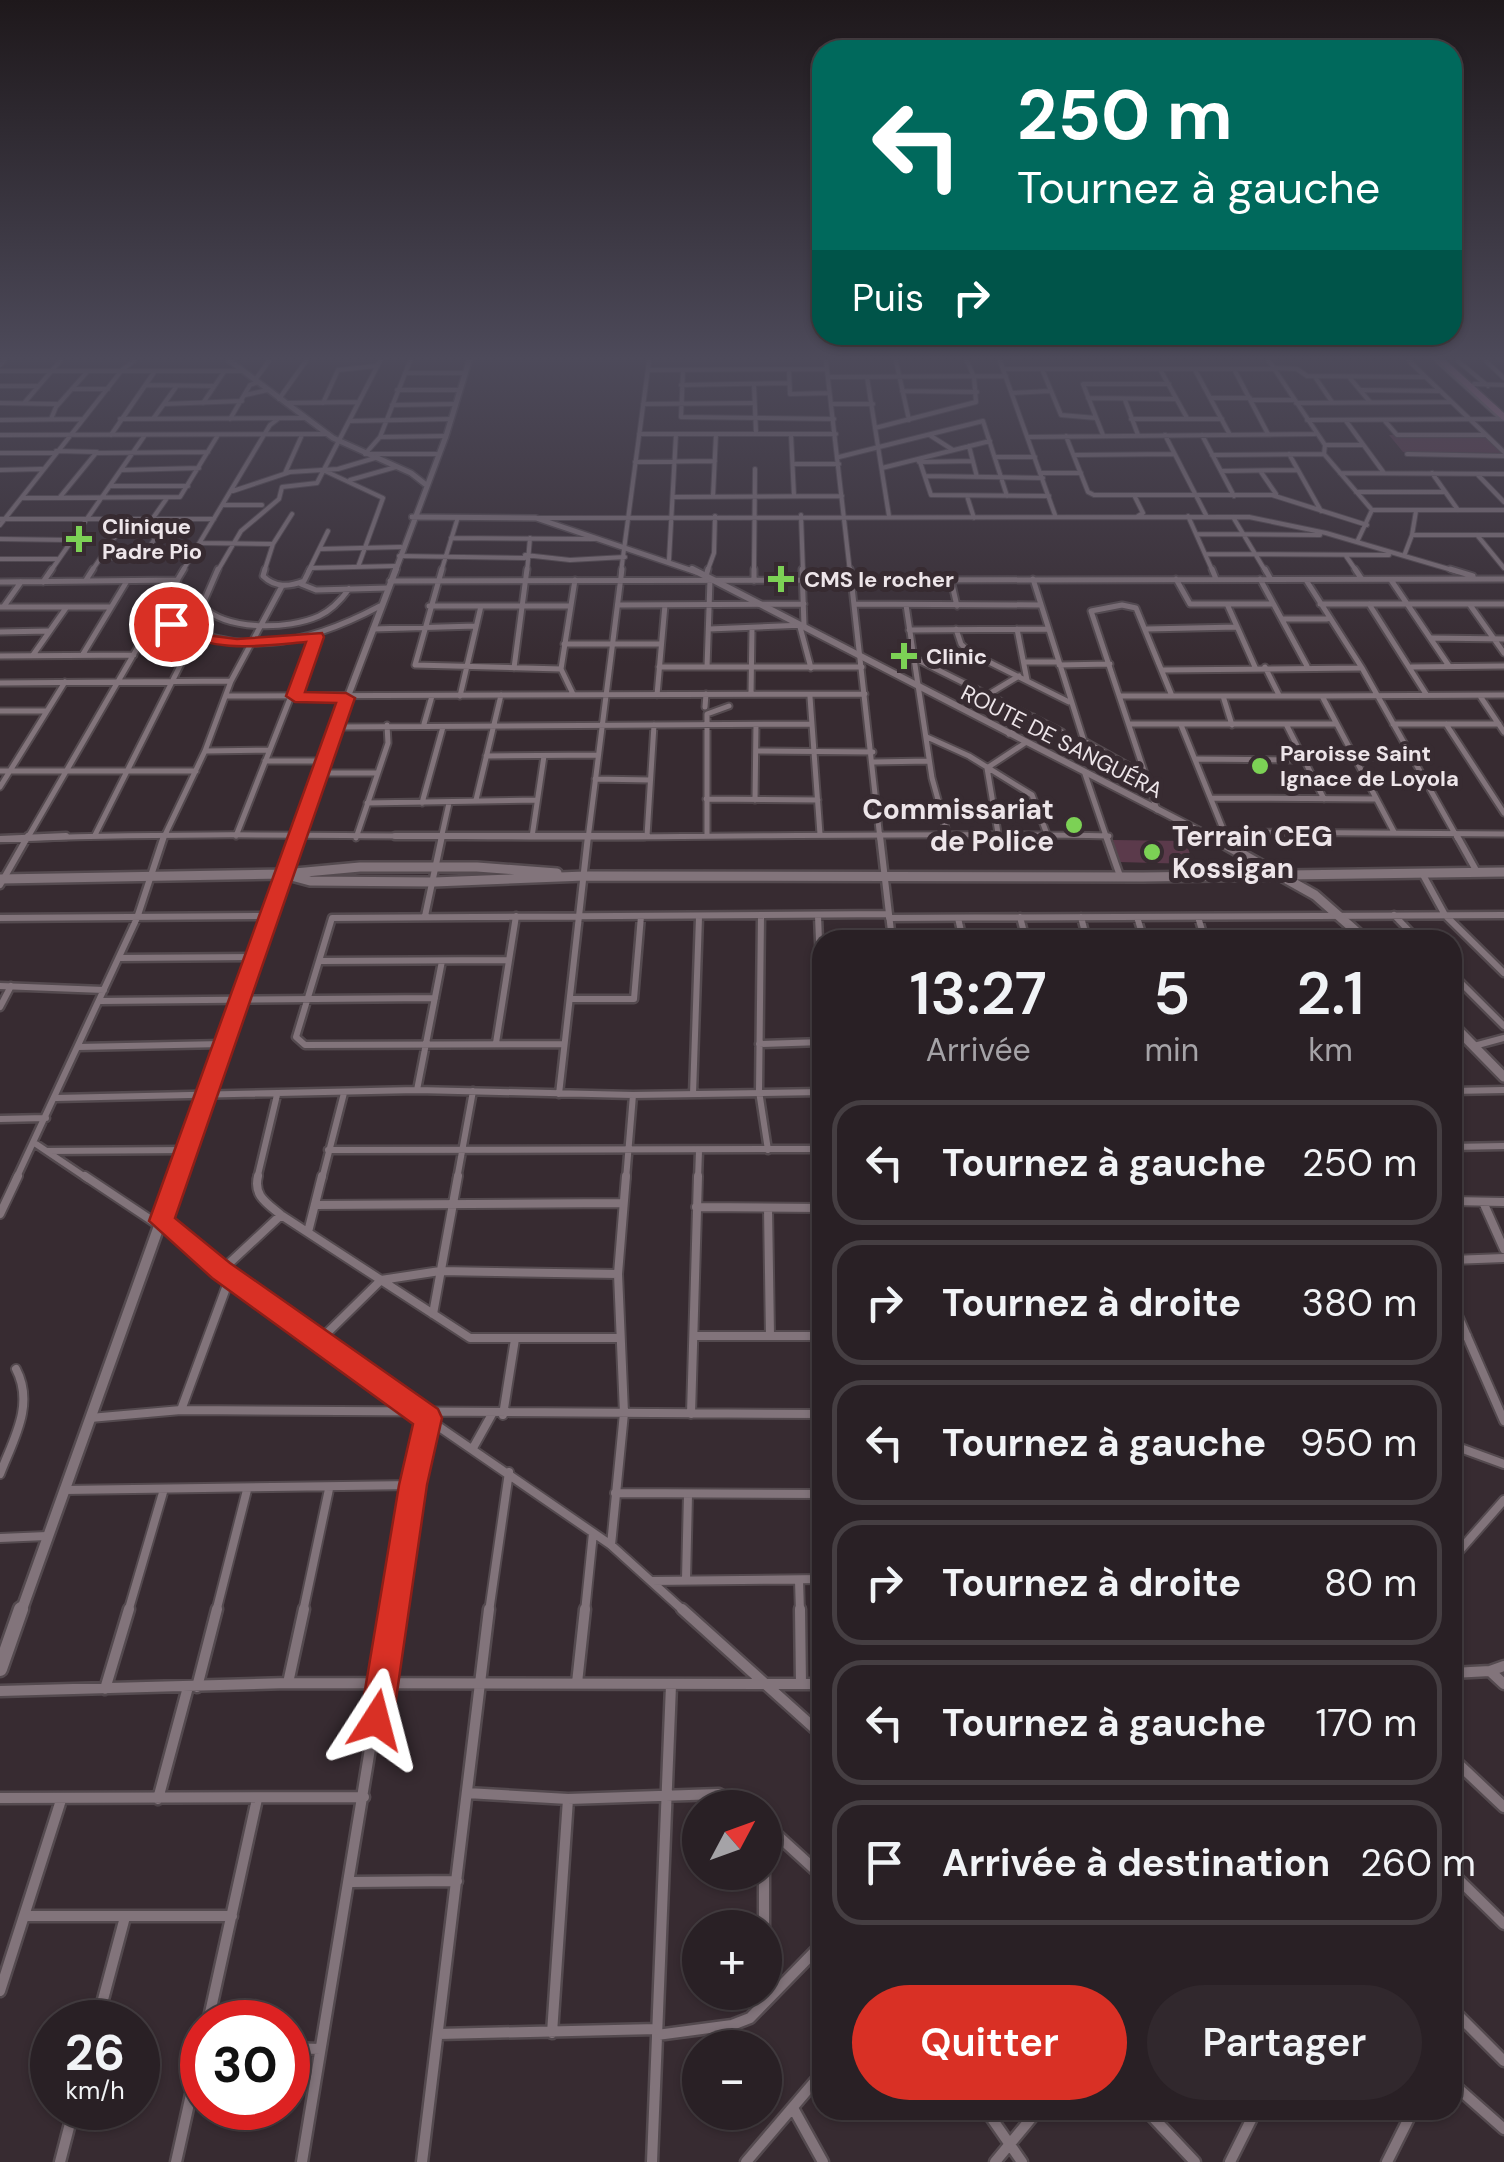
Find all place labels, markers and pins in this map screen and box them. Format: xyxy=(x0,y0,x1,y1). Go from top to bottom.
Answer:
place label: Clinique Padre Pio xyxy=(102,512,202,566)
marker: Clinique Padre Pio xyxy=(66,526,92,552)
place label: CMS le rocher xyxy=(804,565,954,594)
marker: CMS le rocher xyxy=(768,566,794,592)
pin xyxy=(129,582,214,667)
place label: Clinic xyxy=(926,642,987,671)
marker: Clinic xyxy=(891,643,917,669)
place label: Paroisse Saint Ignace de Loyola xyxy=(1280,739,1459,793)
marker: Paroisse Saint Ignace de Loyola xyxy=(1249,755,1271,777)
place label: Commissariat de Police xyxy=(862,791,1054,860)
marker: Commissariat de Police xyxy=(1063,814,1085,836)
place label: Terrain CEG Kossigan xyxy=(1172,818,1333,887)
marker: Terrain CEG Kossigan xyxy=(1141,841,1163,863)

